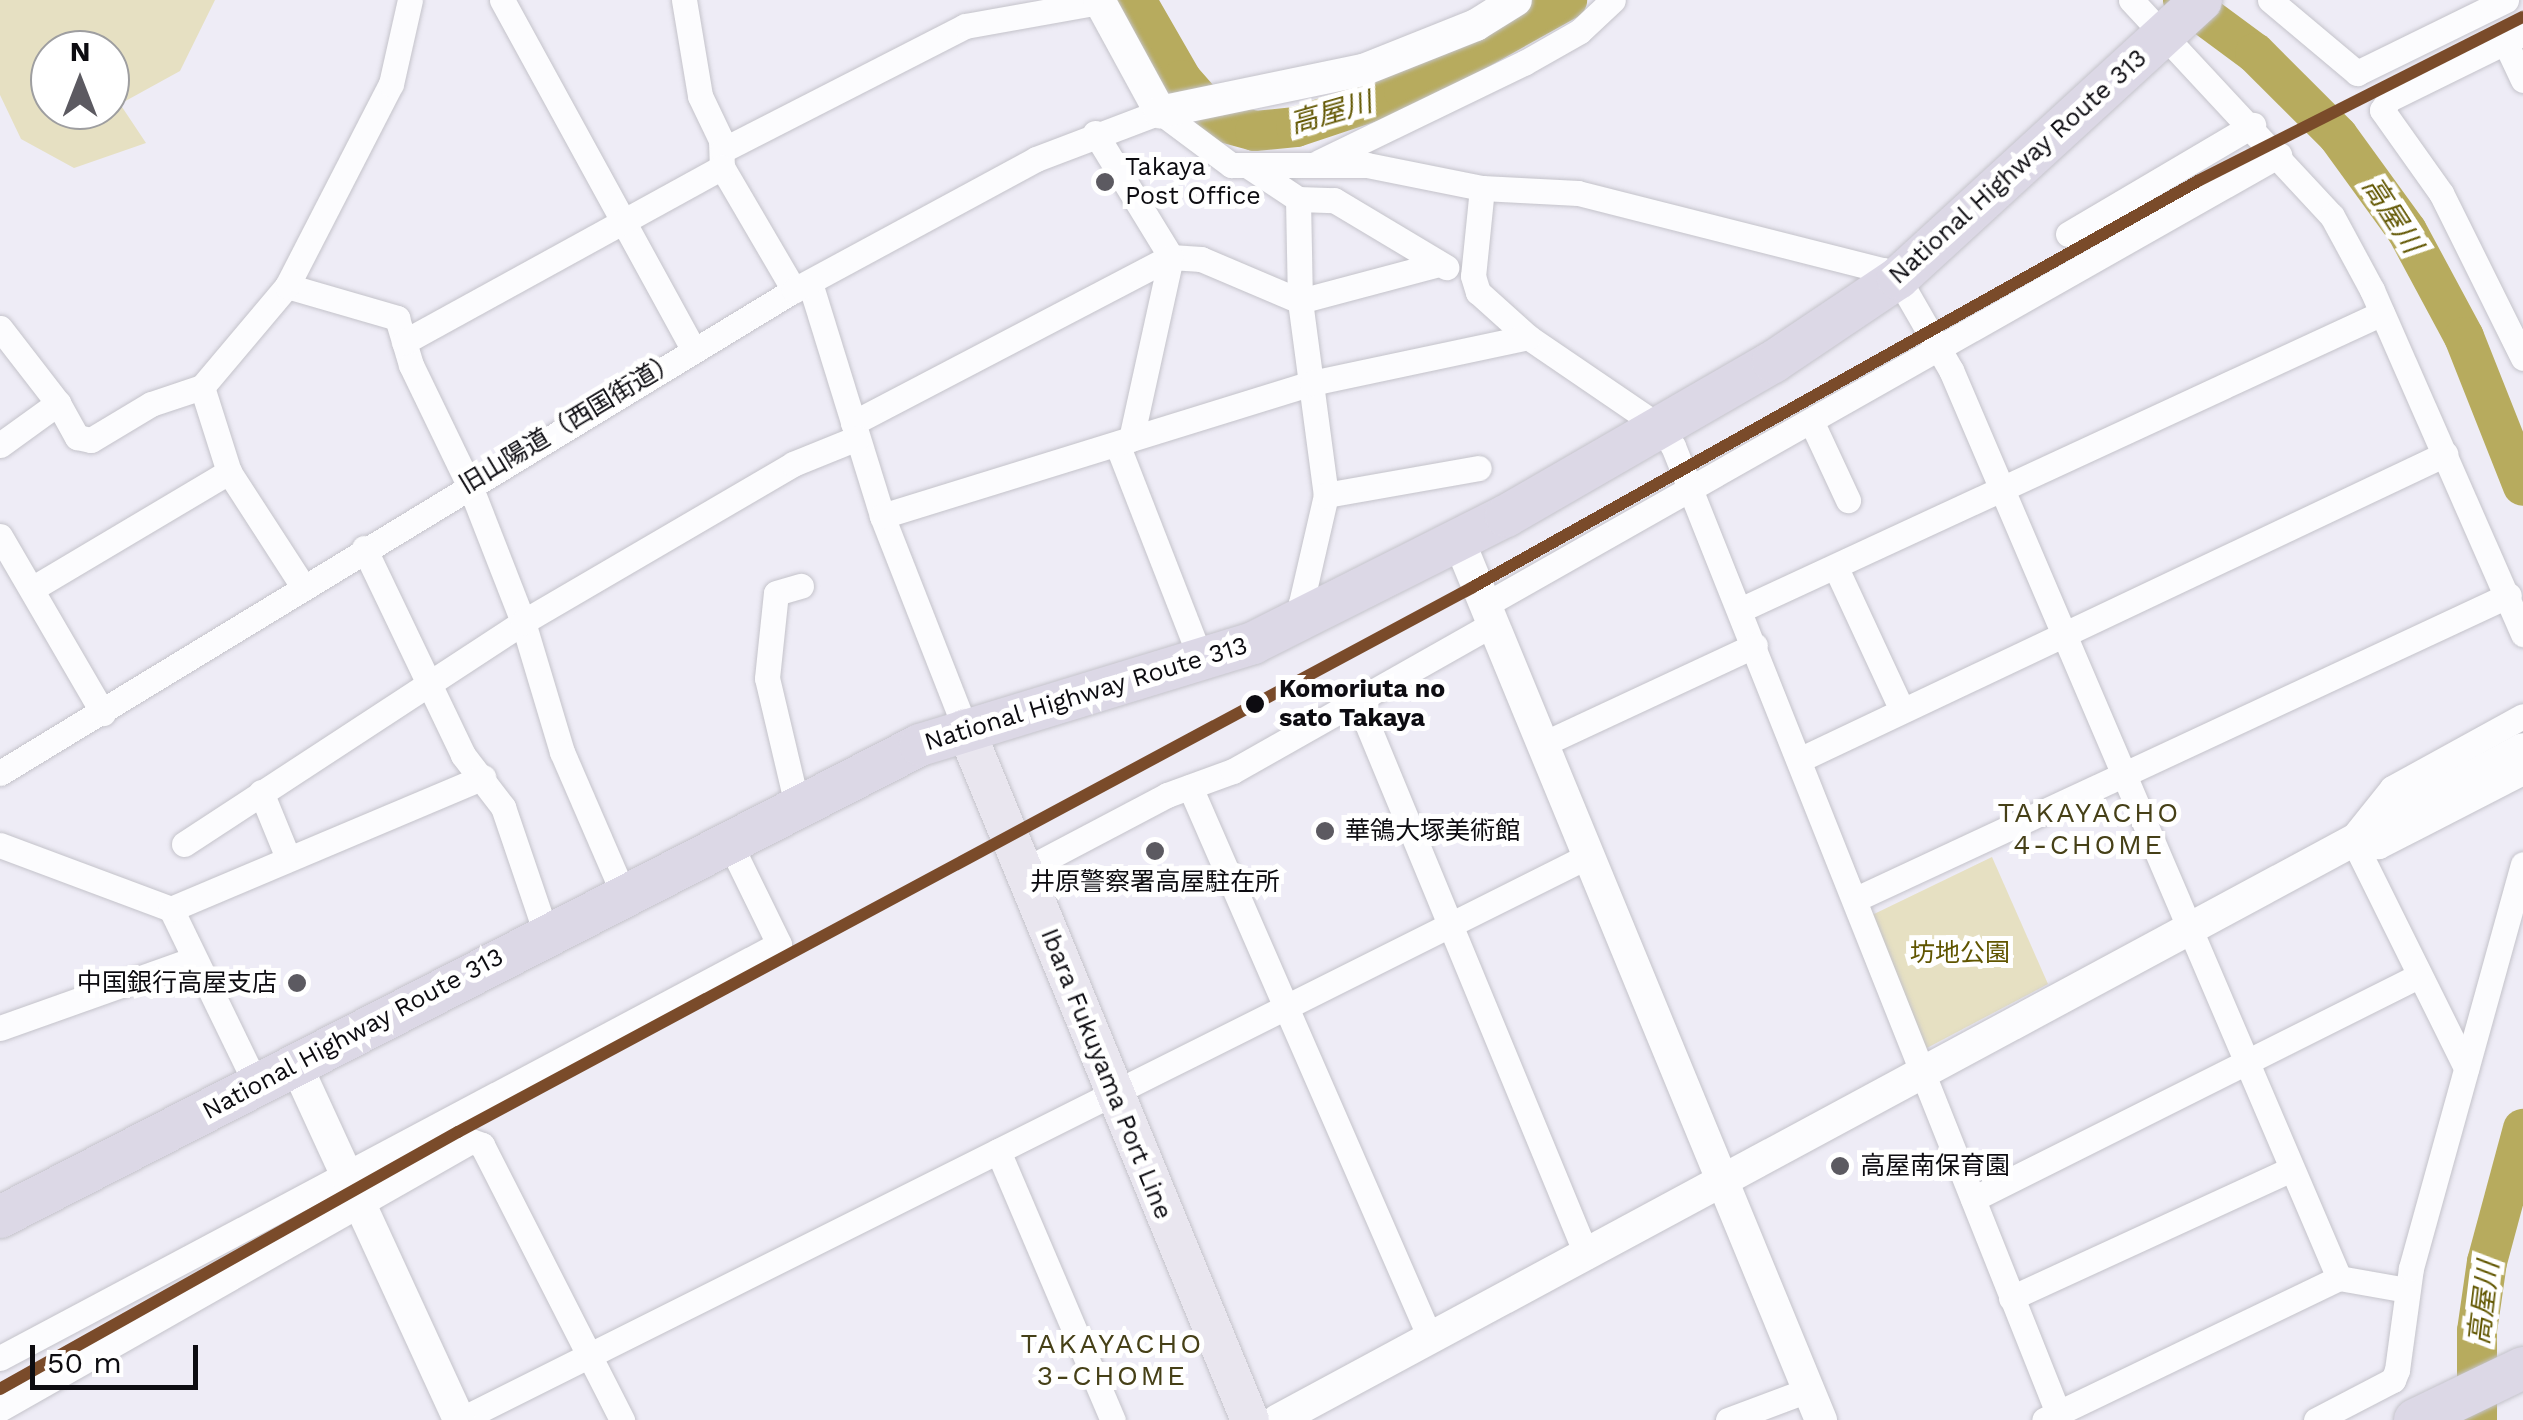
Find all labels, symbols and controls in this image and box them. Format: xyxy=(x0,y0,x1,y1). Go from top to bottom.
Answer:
north arrow xyxy=(30,30,130,130)
text: N xyxy=(70,35,90,68)
street label: National Highway Route 313 xyxy=(1882,43,2154,291)
water label: 高屋川 xyxy=(1286,85,1376,141)
place label: Takaya Post Office xyxy=(1125,153,1261,212)
marker: Takaya Post Office xyxy=(1094,171,1116,193)
water label: 高屋川 xyxy=(2355,171,2429,259)
street label: 旧山陽道（西国街道） xyxy=(454,346,684,500)
street label: National Highway Route 313 xyxy=(920,630,1252,758)
place label: Komoriuta no sato Takaya xyxy=(1279,675,1446,734)
marker: Komoriuta no sato Takaya xyxy=(1240,689,1270,719)
district label: TAKAYACHO 4-CHOME xyxy=(1997,796,2181,862)
place label: 華鴒大塚美術館 xyxy=(1345,816,1520,846)
marker: 華鴒大塚美術館 xyxy=(1314,820,1336,842)
marker: 井原警察署高屋駐在所 xyxy=(1144,840,1166,862)
place label: 井原警察署高屋駐在所 xyxy=(1030,867,1280,897)
street label: Ibara Fukuyama Port Line xyxy=(1034,924,1178,1224)
park label: 坊地公園 xyxy=(1910,938,2010,968)
street label: National Highway Route 313 xyxy=(197,941,509,1127)
place label: 中国銀行高屋支店 xyxy=(77,968,277,998)
marker: 中国銀行高屋支店 xyxy=(286,972,308,994)
place label: 高屋南保育園 xyxy=(1860,1151,2010,1181)
marker: 高屋南保育園 xyxy=(1829,1155,1851,1177)
water label: 高屋川 xyxy=(2462,1259,2506,1347)
scale bar xyxy=(35,1325,202,1387)
district label: TAKAYACHO 3-CHOME xyxy=(1020,1327,1204,1393)
text: 50 m xyxy=(47,1345,122,1380)

